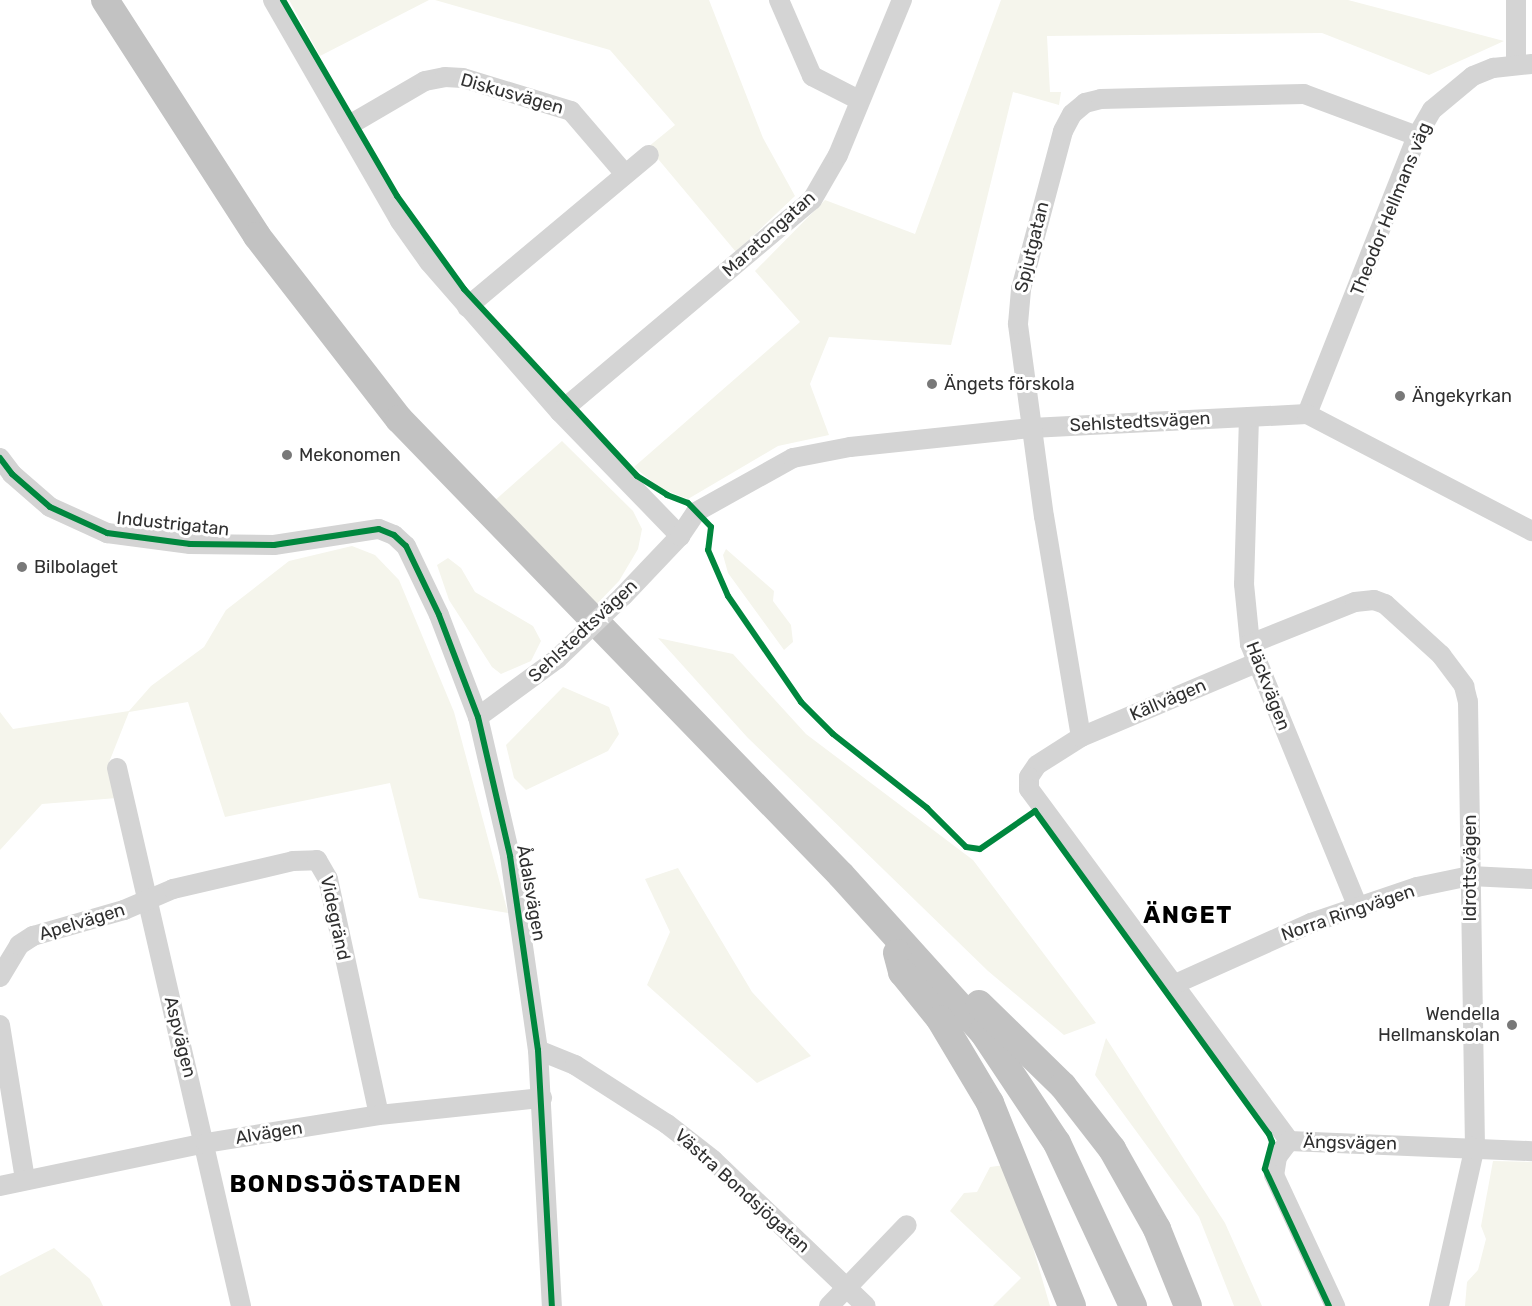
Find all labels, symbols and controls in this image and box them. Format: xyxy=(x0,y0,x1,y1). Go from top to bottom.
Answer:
street label: Diskusvägen xyxy=(458,69,566,119)
street label: Theodor Hellmans väg xyxy=(1346,119,1436,299)
street label: Maratongatan xyxy=(718,187,820,281)
street label: Spjutgatan xyxy=(1010,199,1054,295)
place label: Ängets förskola xyxy=(944,373,1075,395)
marker: Ängets förskola xyxy=(925,377,939,391)
place label: Ängekyrkan xyxy=(1412,385,1512,407)
marker: Ängekyrkan xyxy=(1393,389,1407,403)
street label: Sehlstedtsvägen xyxy=(1069,408,1211,436)
place label: Mekonomen xyxy=(299,444,401,466)
marker: Mekonomen xyxy=(280,448,294,462)
street label: Industrigatan xyxy=(116,507,230,541)
place label: Bilbolaget xyxy=(34,556,118,578)
marker: Bilbolaget xyxy=(15,560,29,574)
street label: Sehlstedtsvägen xyxy=(524,575,642,687)
street label: Häckvägen xyxy=(1241,639,1295,733)
street label: Källvägen xyxy=(1127,674,1209,726)
street label: Idrottsvägen xyxy=(1459,815,1481,921)
street label: Ådalsvägen xyxy=(512,843,550,943)
street label: Videgränd xyxy=(316,874,354,962)
street label: Norra Ringvägen xyxy=(1278,880,1418,946)
street label: Apelvägen xyxy=(37,899,127,945)
district label: ÄNGET xyxy=(1143,902,1233,930)
street label: Aspvägen xyxy=(159,994,201,1080)
place label: Wendella Hellmanskolan xyxy=(1378,1004,1500,1046)
marker: Wendella Hellmanskolan xyxy=(1505,1018,1519,1032)
street label: Alvägen xyxy=(234,1117,304,1149)
street label: Västra Bondsjögatan xyxy=(670,1125,814,1257)
street label: Ängsvägen xyxy=(1303,1131,1397,1155)
district label: BONDSJÖSTADEN xyxy=(229,1171,463,1199)

